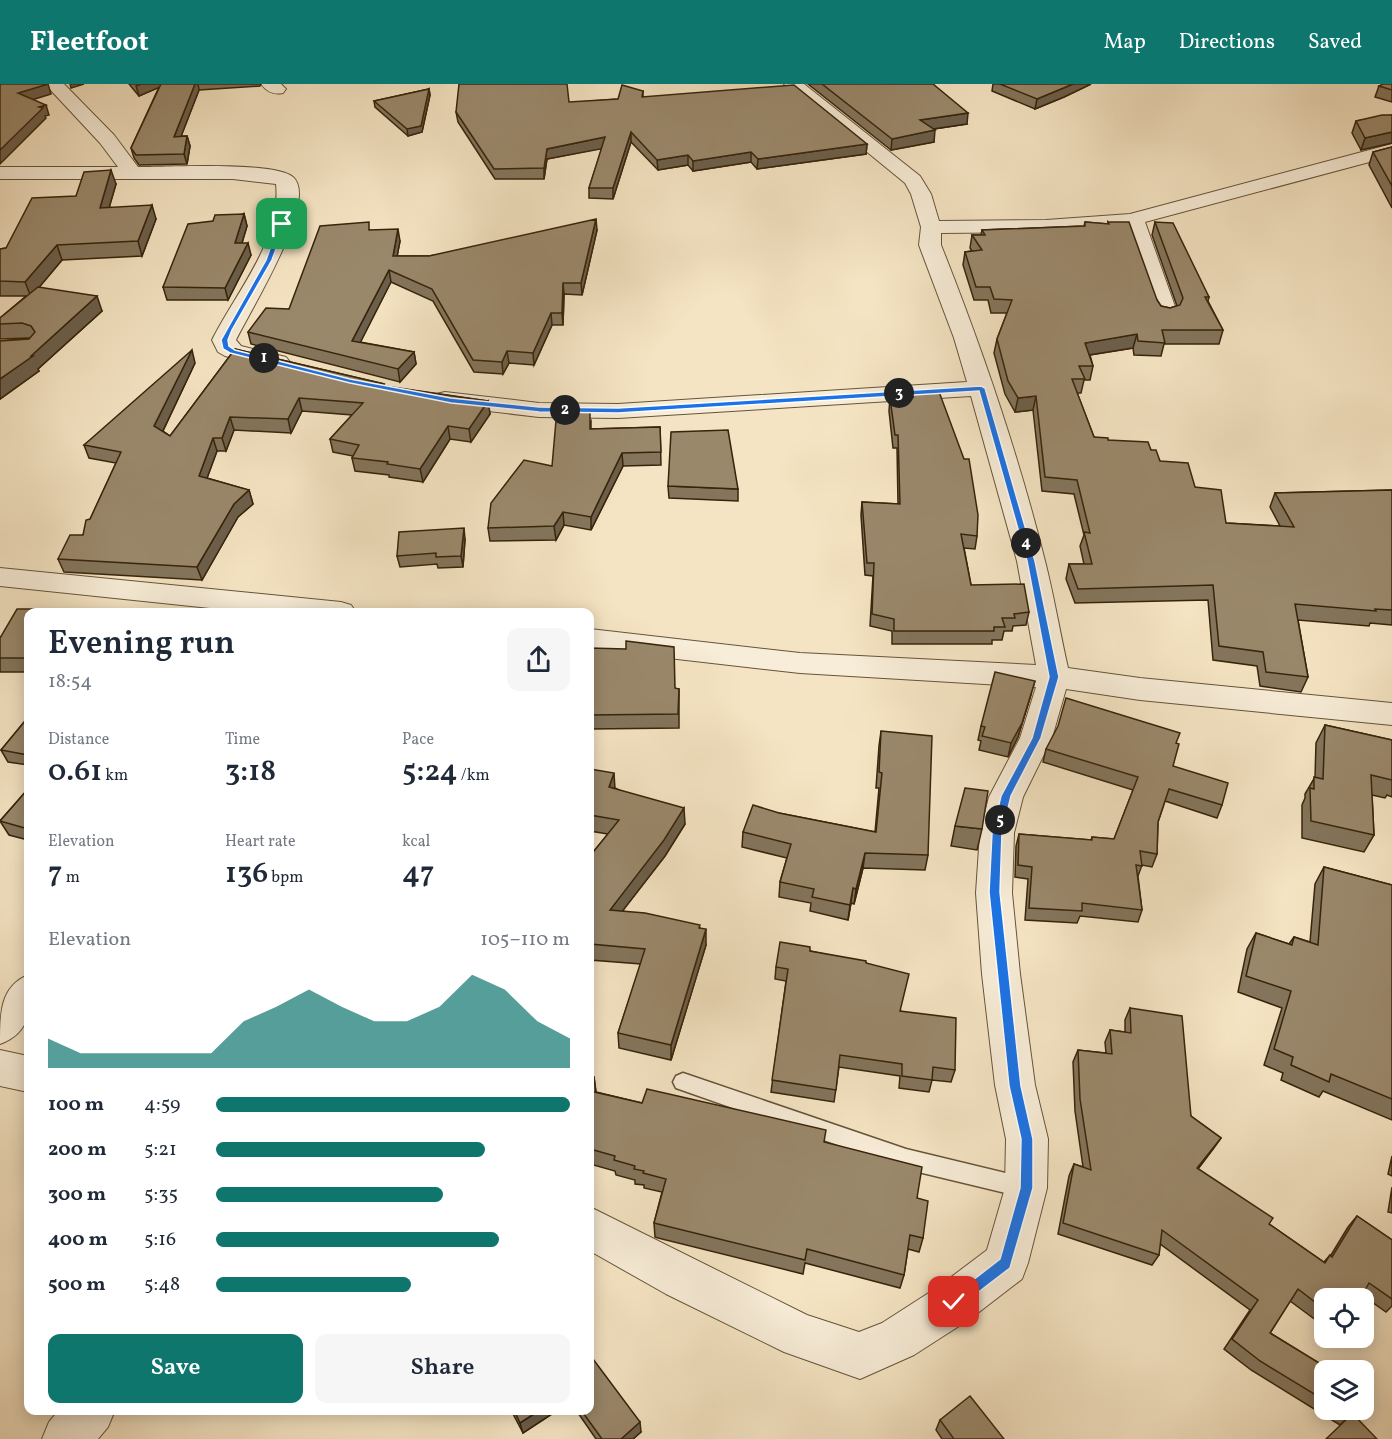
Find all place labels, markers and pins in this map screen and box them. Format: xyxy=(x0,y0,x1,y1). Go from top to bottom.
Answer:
pin xyxy=(256,198,307,249)
pin: 1 xyxy=(249,343,279,373)
pin: 3 xyxy=(884,378,914,408)
pin: 2 xyxy=(550,395,580,425)
pin: 4 xyxy=(1011,528,1041,558)
pin: 5 xyxy=(985,805,1015,835)
pin xyxy=(928,1276,979,1327)

